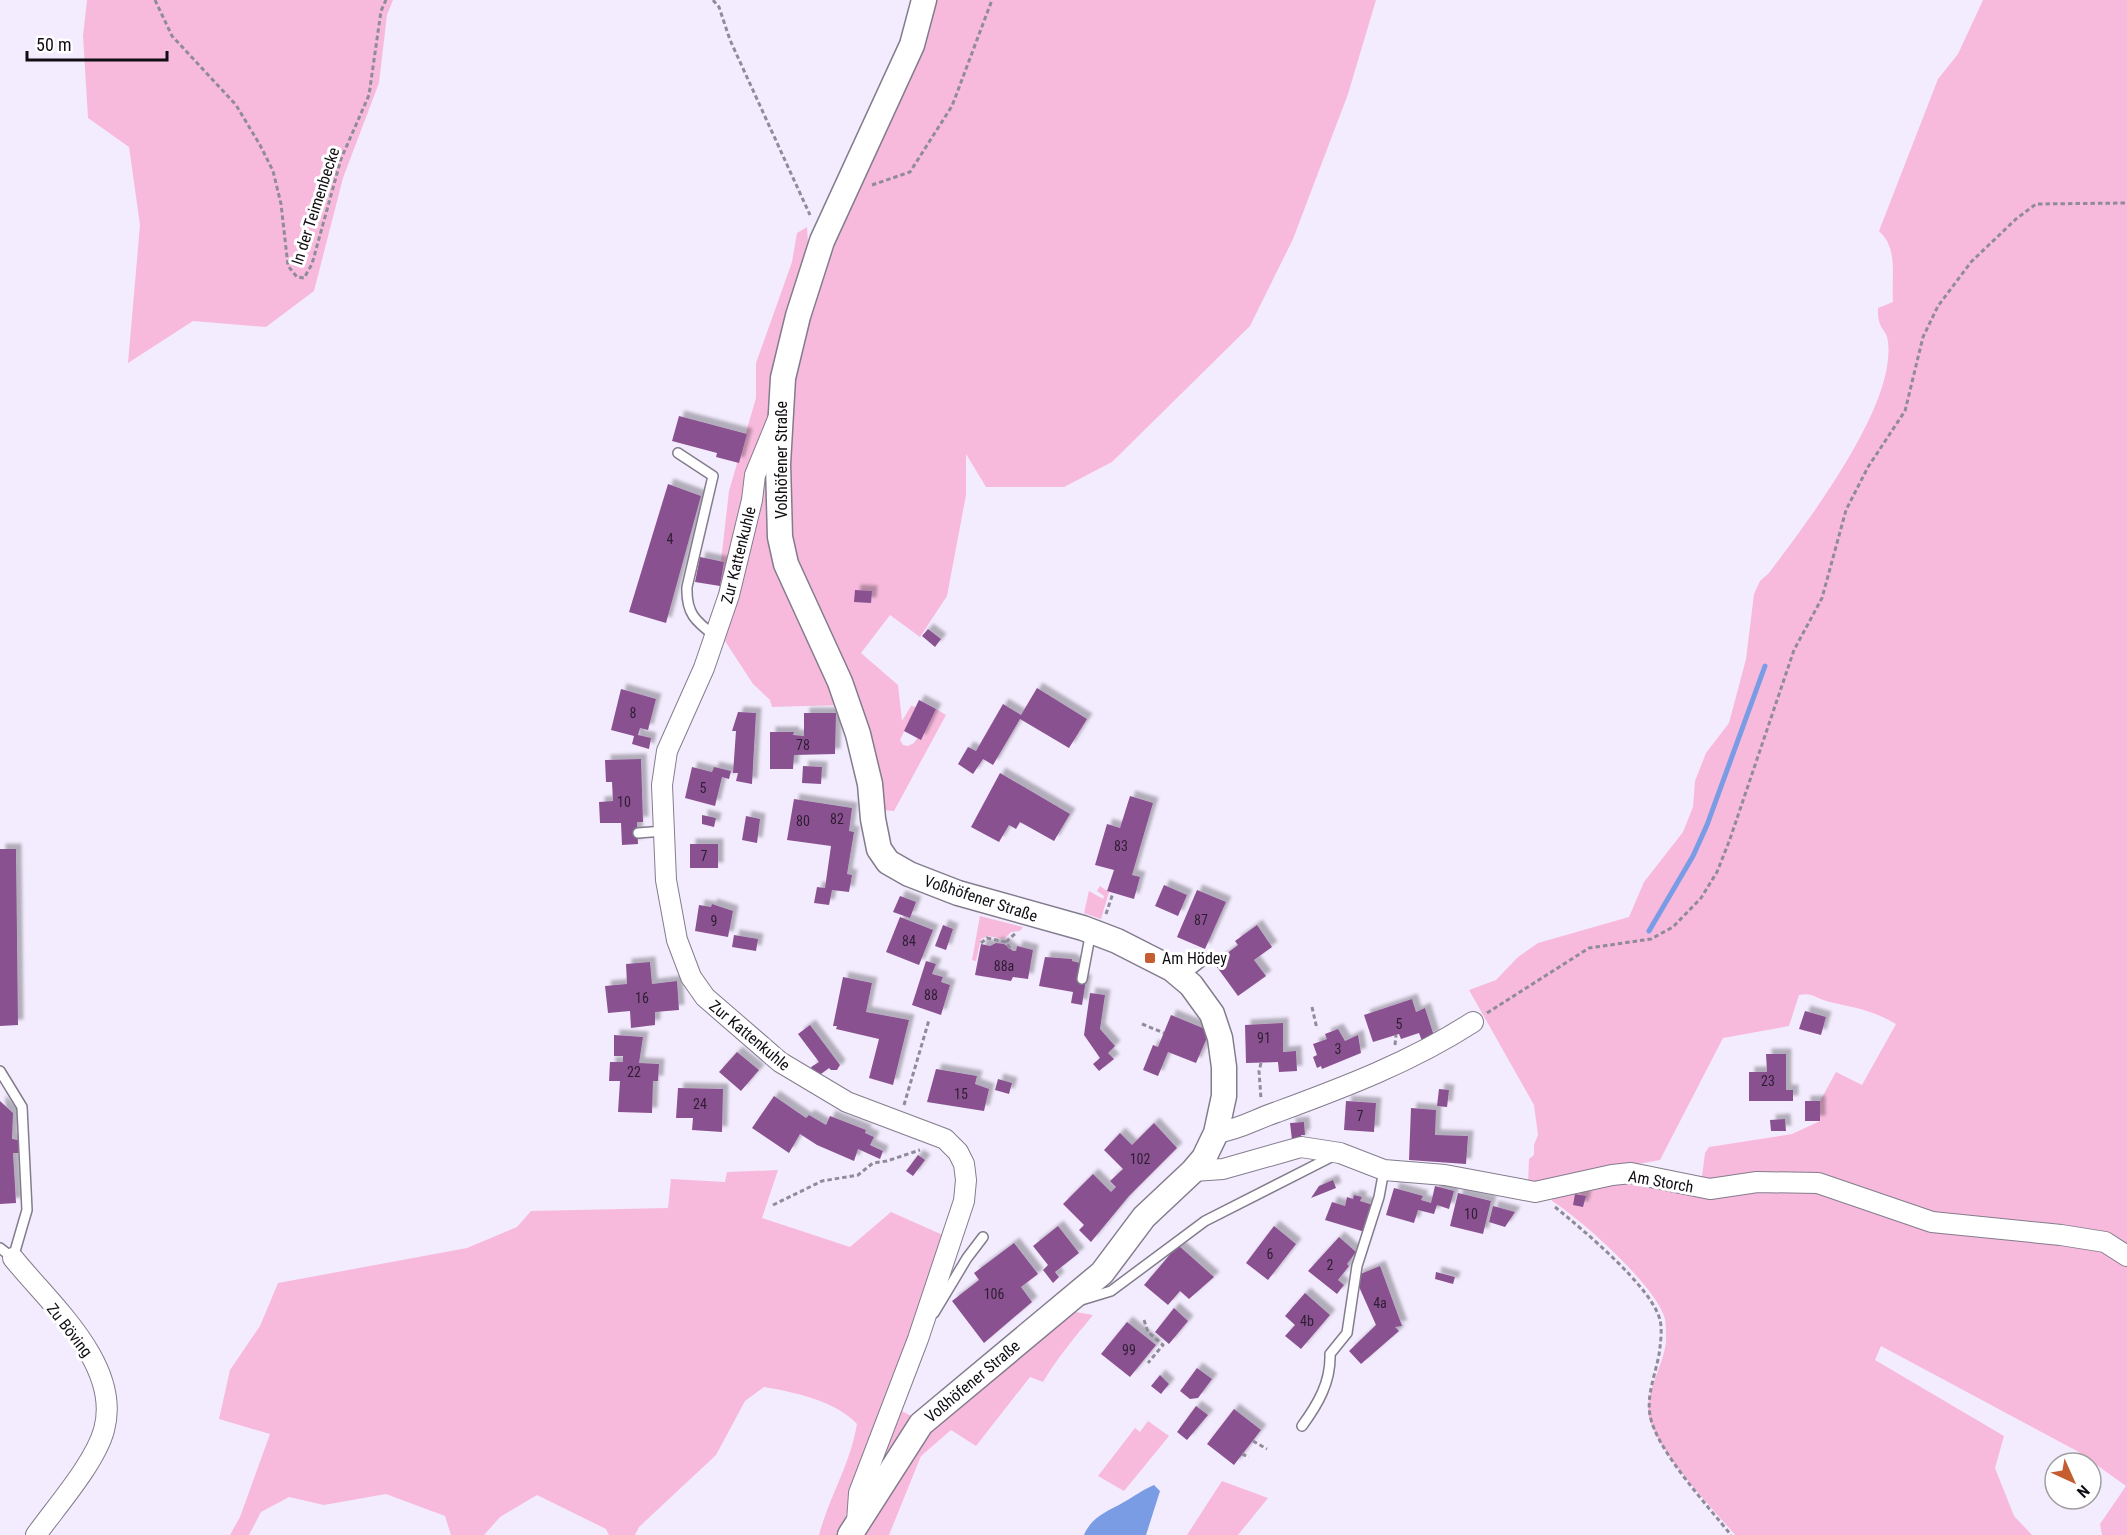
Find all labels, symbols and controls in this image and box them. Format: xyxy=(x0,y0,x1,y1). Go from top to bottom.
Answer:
scale bar xyxy=(27,24,166,62)
text: 50 m xyxy=(36,34,71,55)
street label: In der Teimenbecke xyxy=(288,145,343,267)
street label: Voßhöfener Straße xyxy=(772,401,791,519)
street label: Zur Kattenkuhle xyxy=(717,505,760,606)
house number: 4 xyxy=(667,531,674,547)
house number: 8 xyxy=(630,705,637,721)
house number: 78 xyxy=(796,737,810,753)
house number: 5 xyxy=(700,780,707,796)
house number: 10 xyxy=(617,794,631,810)
house number: 82 xyxy=(830,811,844,827)
house number: 80 xyxy=(796,813,810,829)
house number: 83 xyxy=(1114,838,1128,854)
house number: 7 xyxy=(701,848,708,864)
street label: Voßhöfener Straße xyxy=(922,871,1040,926)
house number: 87 xyxy=(1194,912,1208,928)
house number: 9 xyxy=(711,913,717,929)
house number: 84 xyxy=(902,933,916,949)
place label: Am Hödey xyxy=(1162,949,1227,968)
marker: Am Hödey xyxy=(1143,951,1157,965)
house number: 88a xyxy=(994,958,1014,974)
house number: 88 xyxy=(924,987,938,1003)
house number: 16 xyxy=(635,990,649,1006)
street label: Zur Kattenkuhle xyxy=(705,996,794,1075)
house number: 5 xyxy=(1396,1016,1403,1032)
house number: 91 xyxy=(1257,1030,1271,1046)
house number: 3 xyxy=(1335,1041,1341,1057)
house number: 22 xyxy=(627,1064,641,1080)
house number: 23 xyxy=(1761,1073,1775,1089)
house number: 15 xyxy=(954,1086,968,1102)
house number: 24 xyxy=(693,1096,707,1112)
house number: 7 xyxy=(1357,1108,1364,1124)
house number: 102 xyxy=(1130,1151,1150,1167)
street label: Am Storch xyxy=(1627,1166,1695,1197)
house number: 10 xyxy=(1464,1206,1478,1222)
house number: 6 xyxy=(1267,1246,1274,1262)
house number: 2 xyxy=(1327,1257,1334,1273)
house number: 106 xyxy=(984,1286,1004,1302)
house number: 4a xyxy=(1373,1295,1387,1311)
street label: Zu Böving xyxy=(43,1300,96,1361)
house number: 4b xyxy=(1300,1313,1314,1329)
street label: Voßhöfener Straße xyxy=(921,1336,1024,1427)
house number: 99 xyxy=(1122,1342,1136,1358)
north arrow xyxy=(2043,1451,2103,1511)
text: N xyxy=(2073,1481,2093,1501)

